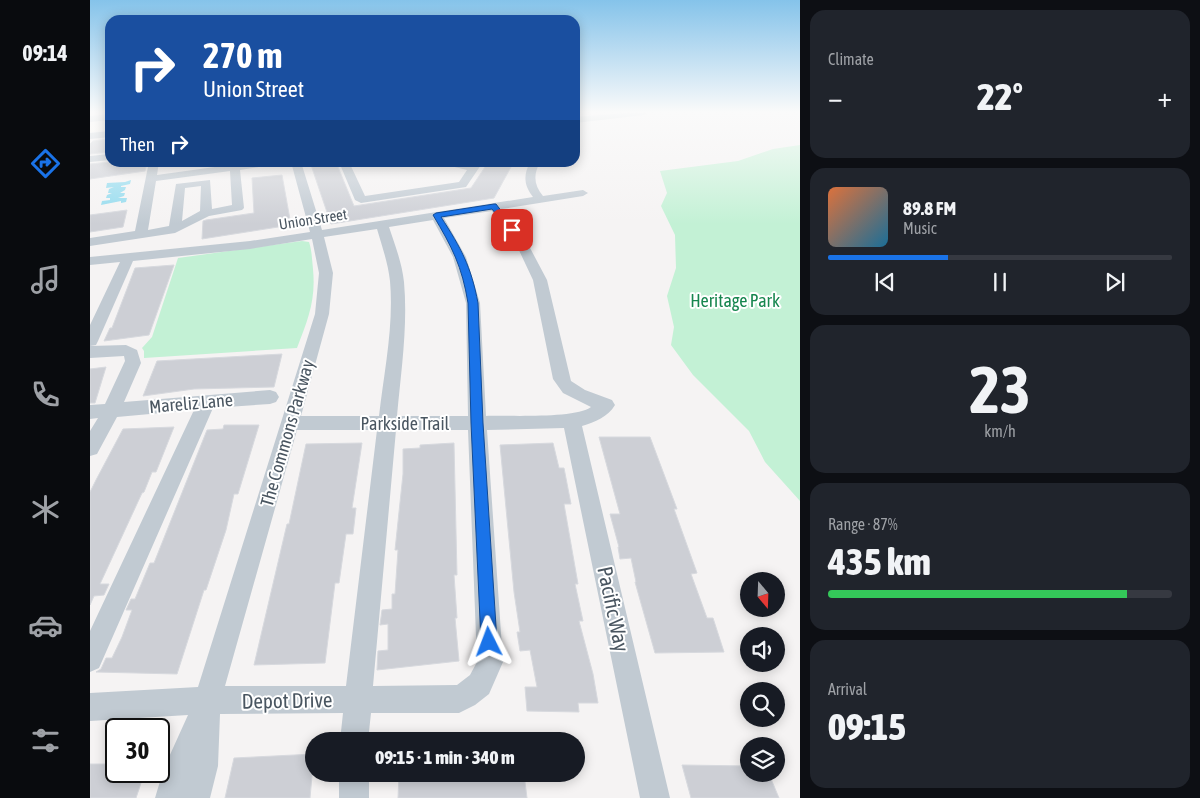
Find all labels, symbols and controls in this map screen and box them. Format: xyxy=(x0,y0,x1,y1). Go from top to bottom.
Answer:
icon: right xyxy=(120,35,185,100)
text: 270 m xyxy=(203,35,282,75)
text: 09:14 xyxy=(22,40,68,66)
text: Climate xyxy=(828,50,874,68)
text: 22° xyxy=(977,75,1023,118)
text: Union Street xyxy=(203,76,304,102)
text: − xyxy=(828,81,843,113)
text: + xyxy=(1157,81,1172,113)
icon: right xyxy=(165,130,193,158)
text: Then xyxy=(120,133,155,155)
icon: directions xyxy=(28,146,63,181)
text: 89.8 FM xyxy=(903,197,956,219)
street label: Union Street xyxy=(278,205,348,233)
pin xyxy=(491,209,533,251)
icon: arrive xyxy=(498,216,526,244)
text: Music xyxy=(903,219,937,237)
icon: music xyxy=(28,262,63,297)
icon: previous xyxy=(871,268,899,296)
icon: pause xyxy=(986,268,1014,296)
icon: next xyxy=(1101,268,1129,296)
park label: Heritage Park xyxy=(690,290,780,311)
text: 23 xyxy=(969,352,1031,427)
street label: The Commons Parkway xyxy=(256,357,318,509)
icon: phone xyxy=(28,377,63,412)
street label: Mareliz Lane xyxy=(148,389,234,417)
street label: Parkside Trail xyxy=(361,413,450,434)
text: km/h xyxy=(984,422,1016,440)
icon: climate xyxy=(28,492,63,527)
text: Range · 87% xyxy=(828,515,898,533)
text: 435 km xyxy=(828,540,931,583)
street label: Pacific Way xyxy=(593,564,635,654)
north arrow xyxy=(740,572,785,618)
map controls xyxy=(740,572,785,782)
icon: car xyxy=(28,608,63,643)
position arrow xyxy=(462,615,514,667)
button: sound xyxy=(740,627,785,672)
text: Arrival xyxy=(828,680,867,698)
button: search xyxy=(740,682,785,727)
street label: Depot Drive xyxy=(241,687,333,713)
text: 09:15 xyxy=(828,705,906,748)
speed limit sign: 30 xyxy=(105,718,170,783)
icon: filters xyxy=(28,723,63,758)
button: layers xyxy=(740,737,785,782)
text: 09:15 · 1 min · 340 m xyxy=(375,746,515,768)

